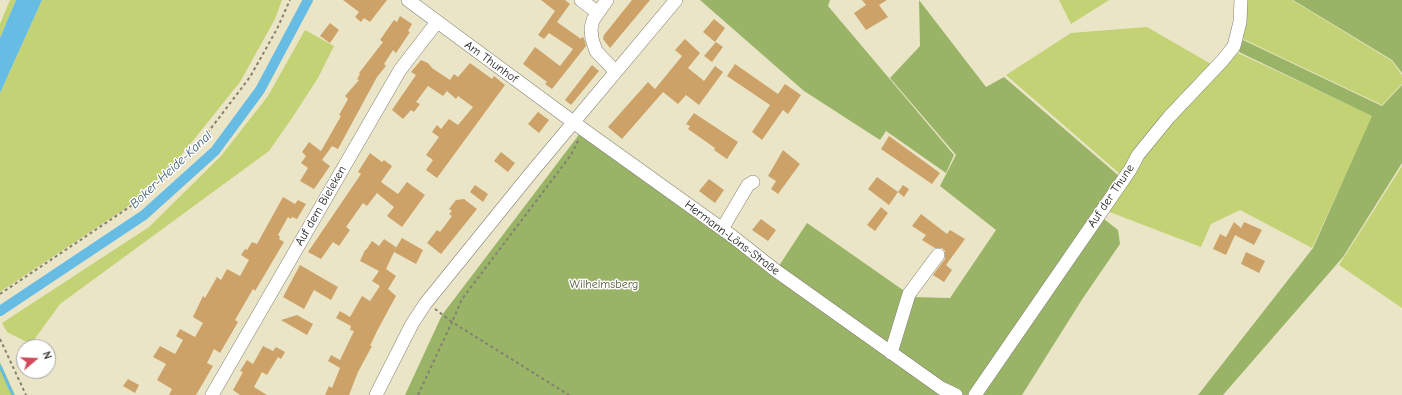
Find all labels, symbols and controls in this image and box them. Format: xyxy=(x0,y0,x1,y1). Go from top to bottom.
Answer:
street label: Am Thunhof xyxy=(462,38,520,86)
water label: Boker-Heide-Kanal xyxy=(127,128,215,212)
street label: Auf der Thune xyxy=(1085,162,1137,230)
street label: Auf dem Bieleken xyxy=(292,164,350,248)
street label: Hermann-Löns-Straße xyxy=(682,198,782,278)
park label: Wilhelmsberg xyxy=(570,278,638,292)
north arrow xyxy=(16,339,56,379)
text: N xyxy=(40,350,54,361)

